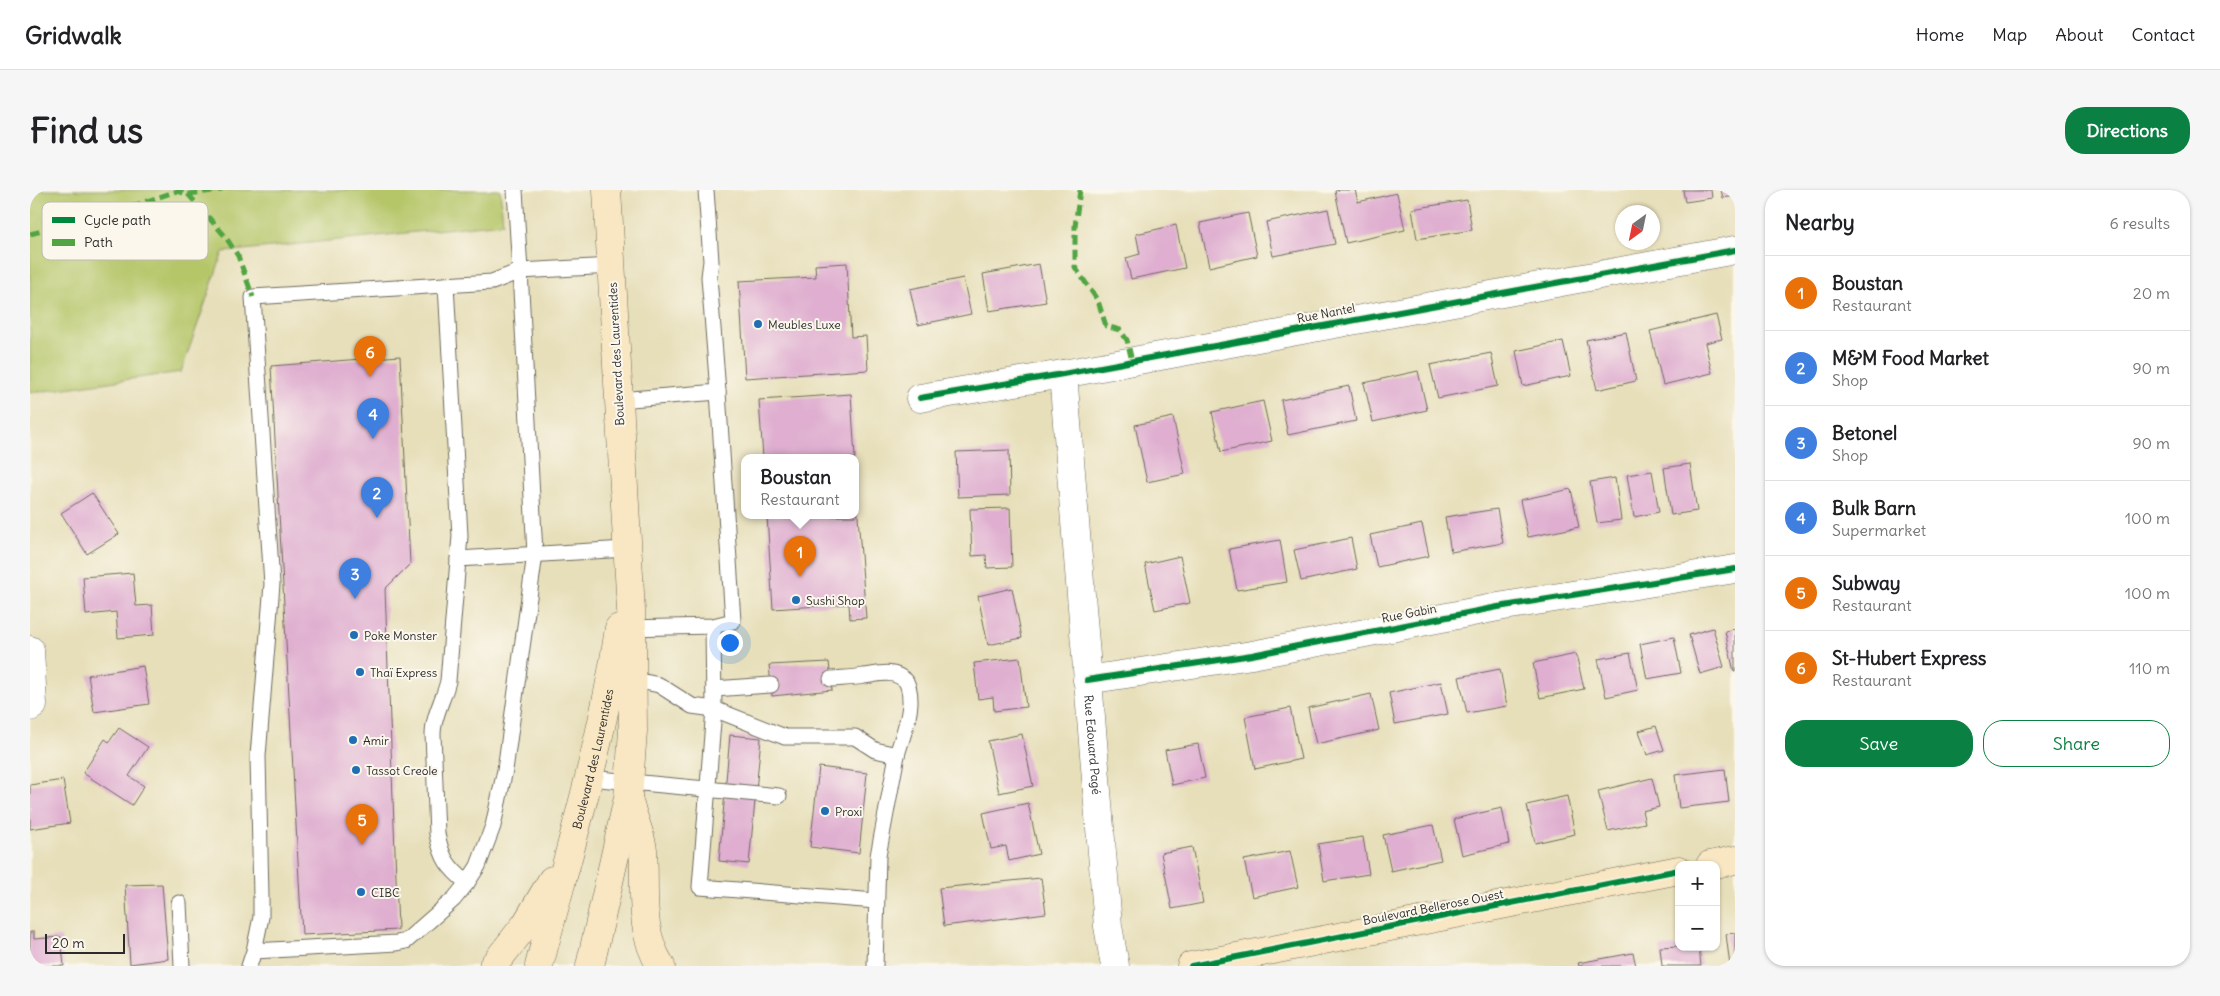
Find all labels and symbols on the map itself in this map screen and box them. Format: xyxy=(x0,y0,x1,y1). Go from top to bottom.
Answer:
legend xyxy=(42,202,208,260)
north arrow xyxy=(1615,205,1660,250)
text: Cycle path xyxy=(84,211,151,229)
text: Path xyxy=(84,233,113,251)
street label: Boulevard des Laurentides xyxy=(605,282,627,426)
street label: Rue Nantel xyxy=(1296,300,1356,326)
place label: Meubles Luxe xyxy=(768,317,841,332)
marker: Meubles Luxe xyxy=(752,318,764,330)
pin: 6 xyxy=(354,336,386,377)
pin: 4 xyxy=(357,398,389,439)
pin: 2 xyxy=(361,477,393,518)
pin: 1 xyxy=(784,536,816,577)
pin: 3 xyxy=(339,558,371,599)
place label: Sushi Shop xyxy=(806,593,865,608)
marker: Sushi Shop xyxy=(790,594,802,606)
street label: Rue Gabin xyxy=(1380,600,1438,626)
place label: Poke Monster xyxy=(364,628,437,643)
marker: Poke Monster xyxy=(348,629,360,641)
your location xyxy=(717,630,743,656)
place label: Thaï Express xyxy=(370,665,437,680)
marker: Thaï Express xyxy=(354,666,366,678)
street label: Boulevard des Laurentides xyxy=(569,687,616,831)
street label: Rue Edouard Pagé xyxy=(1082,694,1105,795)
place label: Amir xyxy=(363,733,389,748)
marker: Amir xyxy=(347,734,359,746)
place label: Tassot Creole xyxy=(366,763,438,778)
marker: Tassot Creole xyxy=(350,764,362,776)
pin: 5 xyxy=(346,804,378,845)
place label: Proxi xyxy=(835,804,862,819)
marker: Proxi xyxy=(819,805,831,817)
place label: CIBC xyxy=(371,885,400,900)
marker: CIBC xyxy=(355,886,367,898)
street label: Boulevard Bellerose Ouest xyxy=(1361,886,1505,928)
scale bar xyxy=(45,931,125,954)

